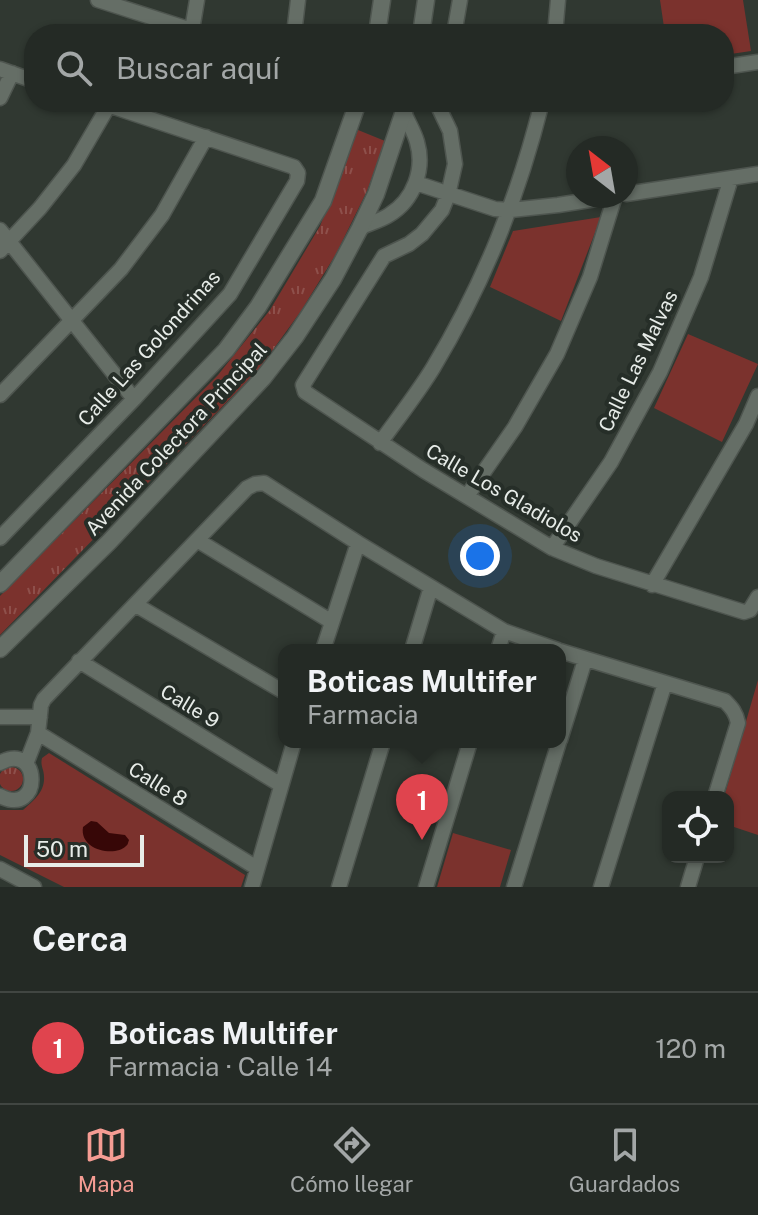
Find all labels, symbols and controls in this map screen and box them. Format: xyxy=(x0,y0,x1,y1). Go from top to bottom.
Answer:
search box xyxy=(24,24,734,112)
icon: search xyxy=(52,46,96,90)
text: Buscar aquí xyxy=(116,50,280,86)
north arrow xyxy=(566,136,638,208)
street label: Calle Las Golondrinas xyxy=(73,265,225,431)
street label: Calle Las Malvas xyxy=(593,286,683,436)
street label: Avenida Colectora Principal xyxy=(80,338,272,540)
street label: Calle Los Gladiolos xyxy=(422,439,586,547)
your location xyxy=(460,536,500,576)
popup xyxy=(278,644,566,748)
text: Boticas Multifer xyxy=(307,663,537,699)
street label: Calle 9 xyxy=(156,679,224,733)
text: Farmacia xyxy=(307,699,418,730)
street label: Calle 8 xyxy=(124,757,192,811)
pin: 1 xyxy=(396,774,448,840)
map controls xyxy=(662,791,734,863)
button: locate xyxy=(662,791,734,863)
scale bar xyxy=(24,831,144,867)
text: 50 m xyxy=(36,836,88,862)
text: Cerca xyxy=(32,919,128,959)
text: Boticas Multifer xyxy=(108,1015,338,1051)
text: 1 xyxy=(52,1033,64,1064)
text: 120 m xyxy=(655,1033,726,1064)
text: Farmacia · Calle 14 xyxy=(108,1051,332,1082)
tab: Mapa xyxy=(78,1123,134,1197)
tab: Cómo llegar xyxy=(290,1123,413,1197)
tab: Guardados xyxy=(569,1123,680,1197)

